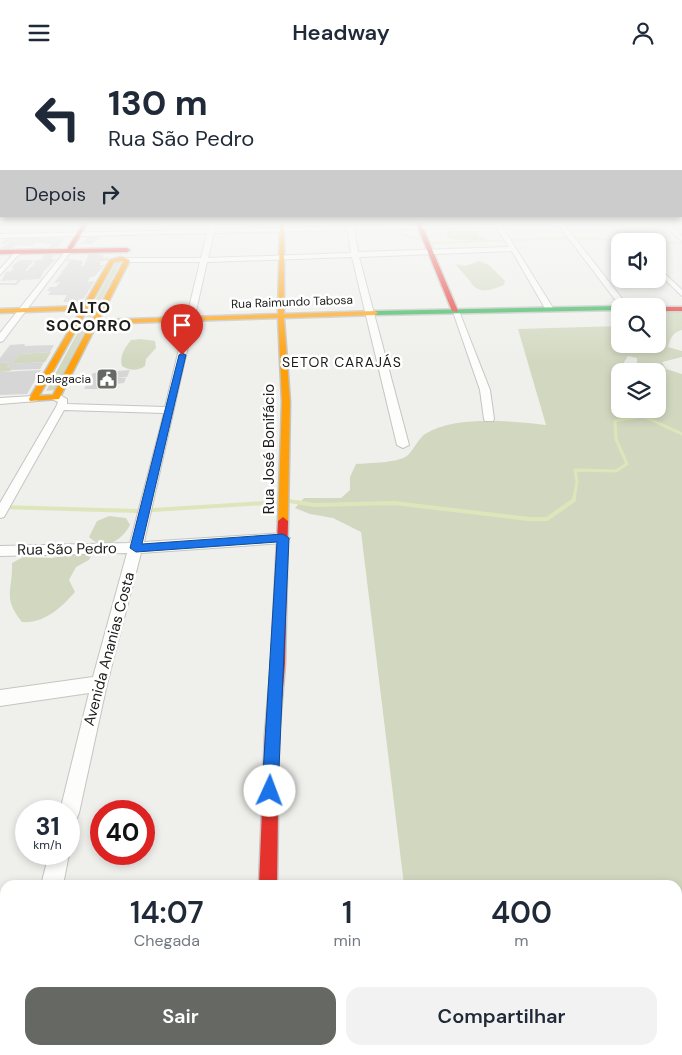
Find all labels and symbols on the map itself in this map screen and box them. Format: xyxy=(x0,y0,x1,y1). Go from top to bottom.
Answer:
street label: Rua Raimundo Tabosa xyxy=(231,292,353,312)
district label: ALTO SOCORRO xyxy=(46,297,132,336)
pin xyxy=(161,304,203,355)
district label: SETOR CARAJÁS xyxy=(282,353,402,371)
public building icon: Delegacia xyxy=(95,367,119,391)
place label: Delegacia xyxy=(37,371,91,387)
street label: Rua José Bonifácio xyxy=(259,384,279,514)
street label: Rua São Pedro xyxy=(17,538,117,560)
street label: Avenida Ananias Costa xyxy=(79,570,139,728)
position arrow xyxy=(243,764,295,816)
speed limit sign: 40 xyxy=(90,800,155,865)

